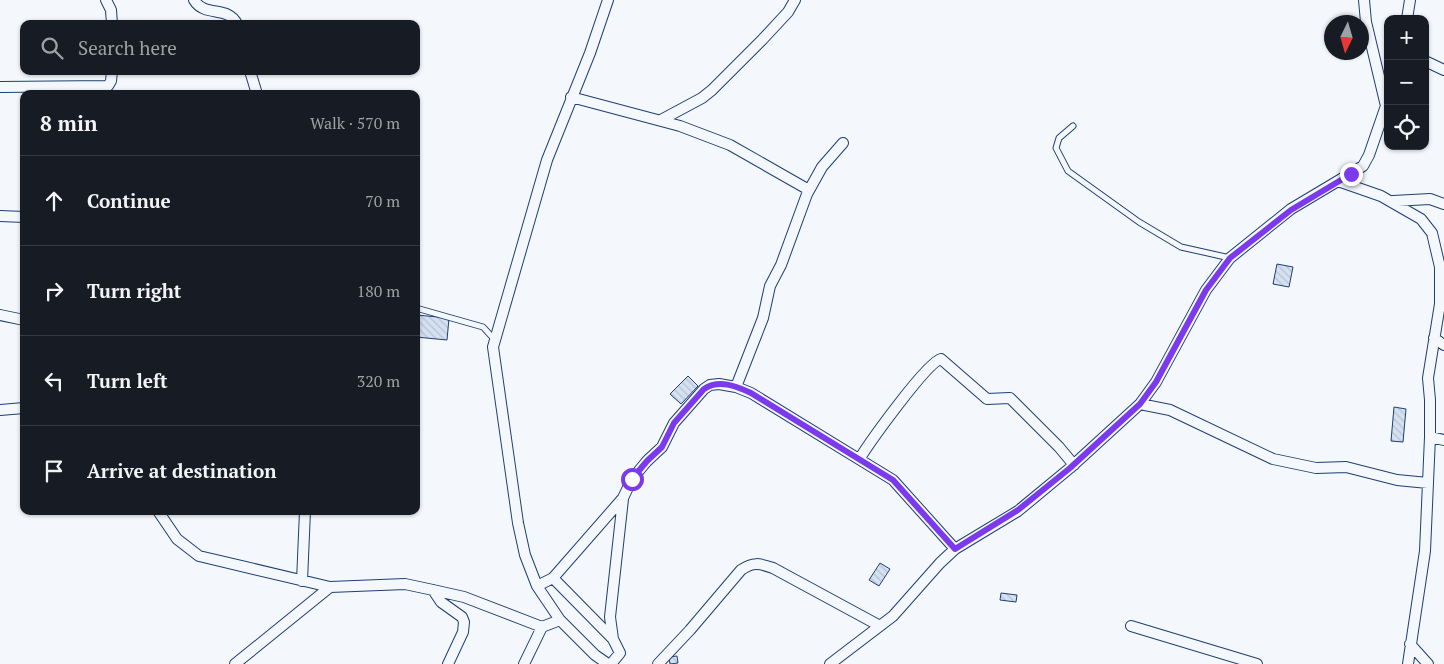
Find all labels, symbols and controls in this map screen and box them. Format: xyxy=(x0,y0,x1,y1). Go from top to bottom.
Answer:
north arrow xyxy=(1324,15,1369,60)
map controls xyxy=(1384,15,1429,150)
button: + xyxy=(1384,15,1429,60)
search box xyxy=(20,20,420,75)
icon: search xyxy=(38,34,66,62)
text: Search here xyxy=(78,35,177,60)
button: − xyxy=(1384,60,1429,105)
button: locate xyxy=(1384,105,1429,150)
text: 8 min xyxy=(40,109,97,137)
text: Walk · 570 m xyxy=(310,112,400,134)
route end xyxy=(1340,163,1363,186)
icon: ahead xyxy=(40,187,68,215)
text: Continue xyxy=(87,188,171,213)
text: 70 m xyxy=(365,190,400,212)
icon: right xyxy=(40,277,68,305)
text: Turn right xyxy=(87,278,181,303)
text: 180 m xyxy=(357,280,400,302)
icon: left xyxy=(40,367,68,395)
text: Turn left xyxy=(87,368,168,393)
text: 320 m xyxy=(357,370,400,392)
icon: arrive xyxy=(40,457,68,485)
text: Arrive at destination xyxy=(87,458,276,483)
route start xyxy=(621,468,644,491)

